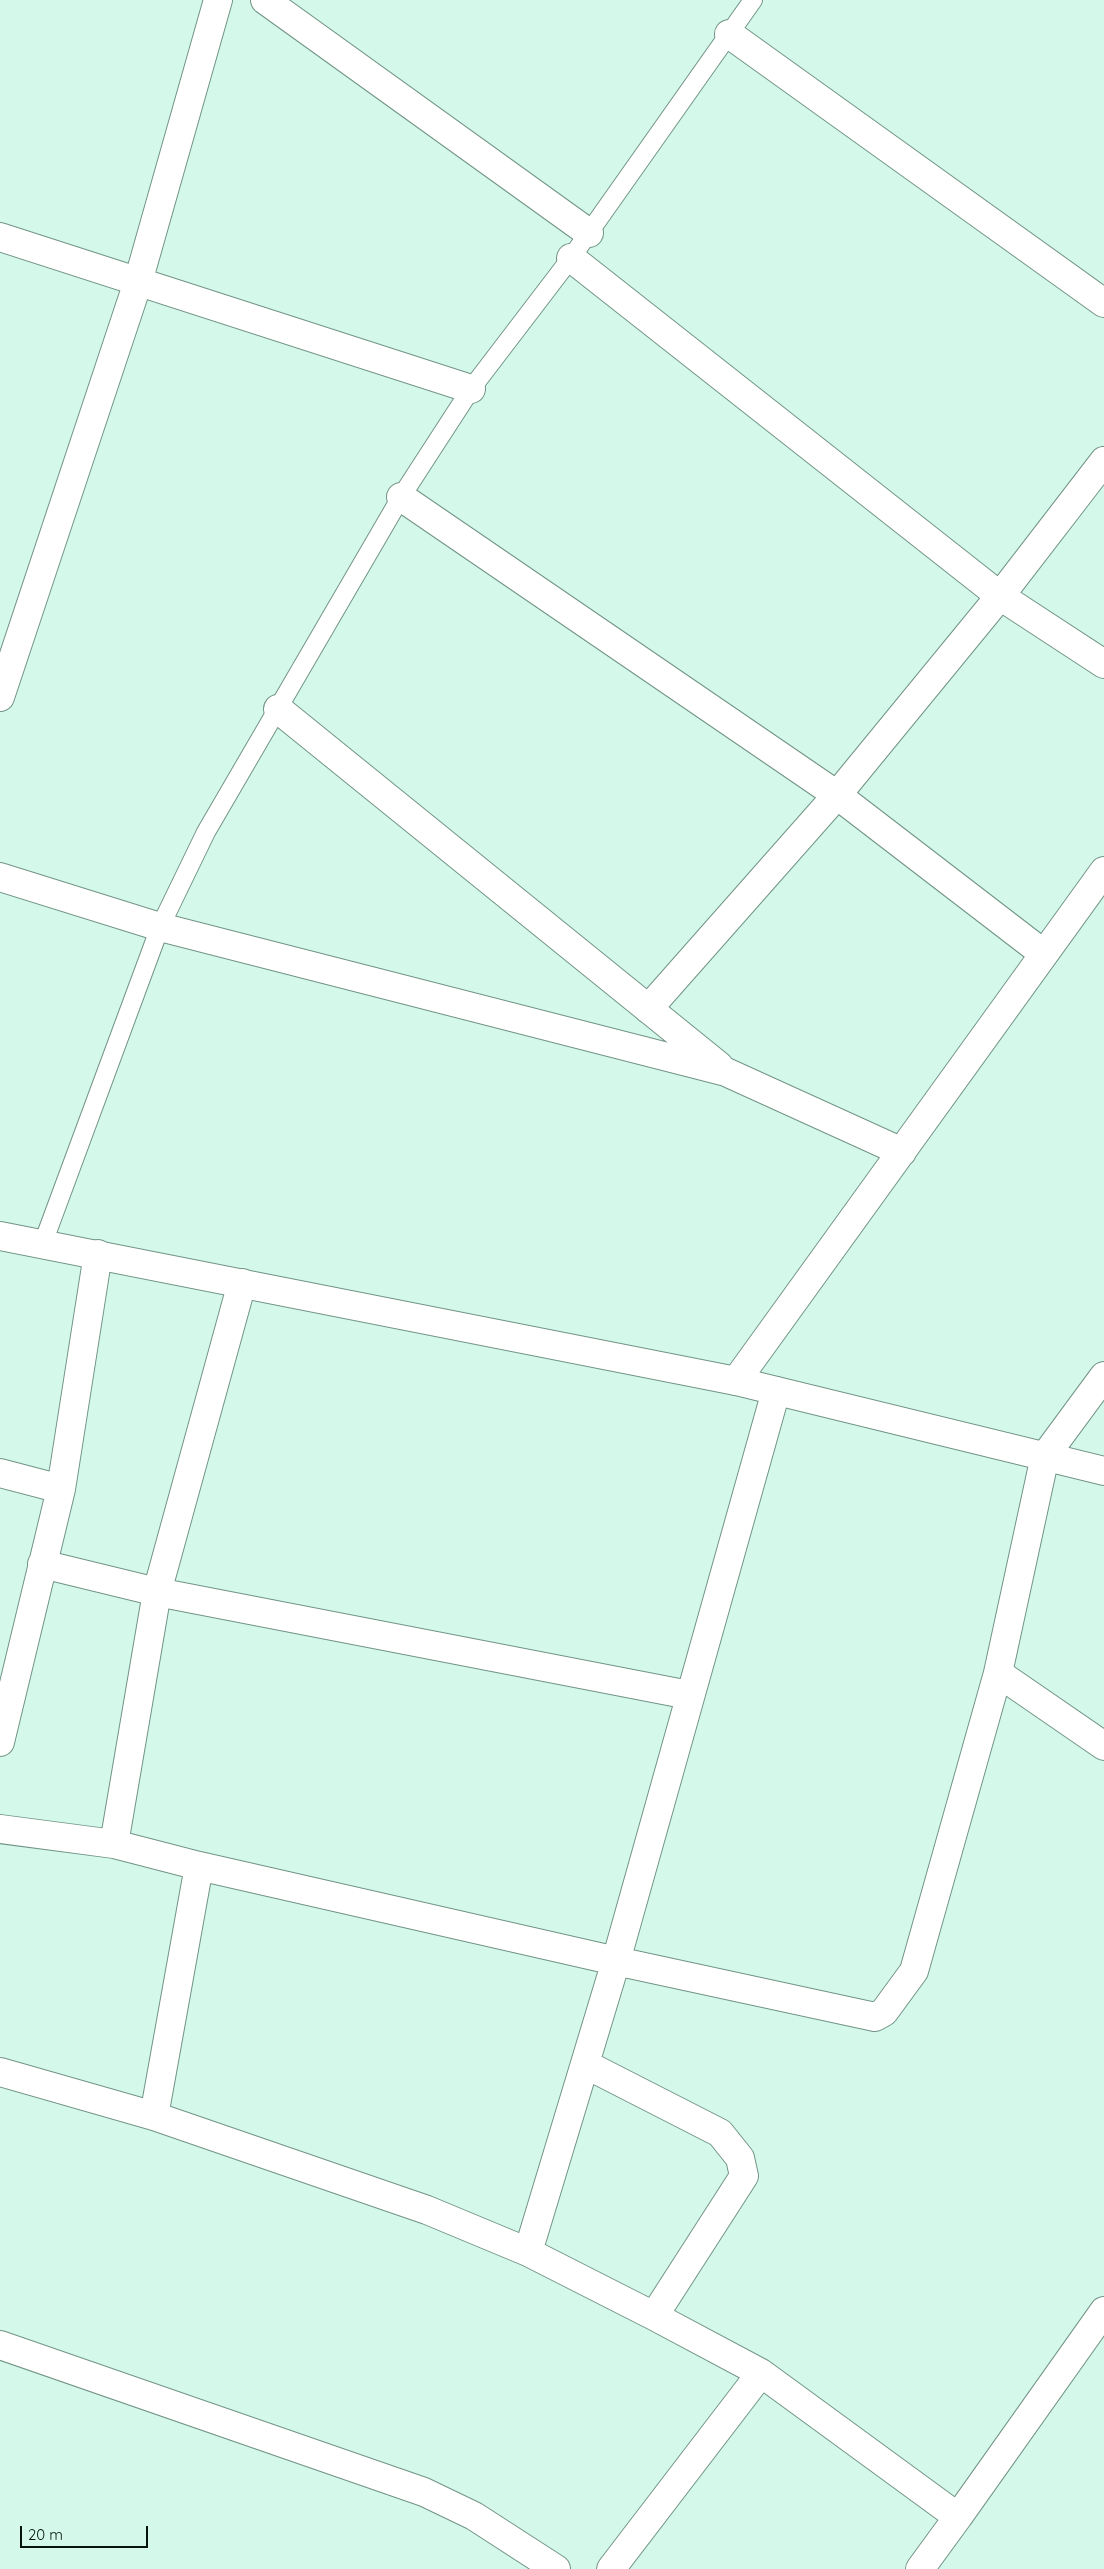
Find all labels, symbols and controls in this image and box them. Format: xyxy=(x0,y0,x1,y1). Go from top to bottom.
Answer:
scale bar xyxy=(22,2516,150,2548)
text: 20 m xyxy=(28,2525,63,2544)

